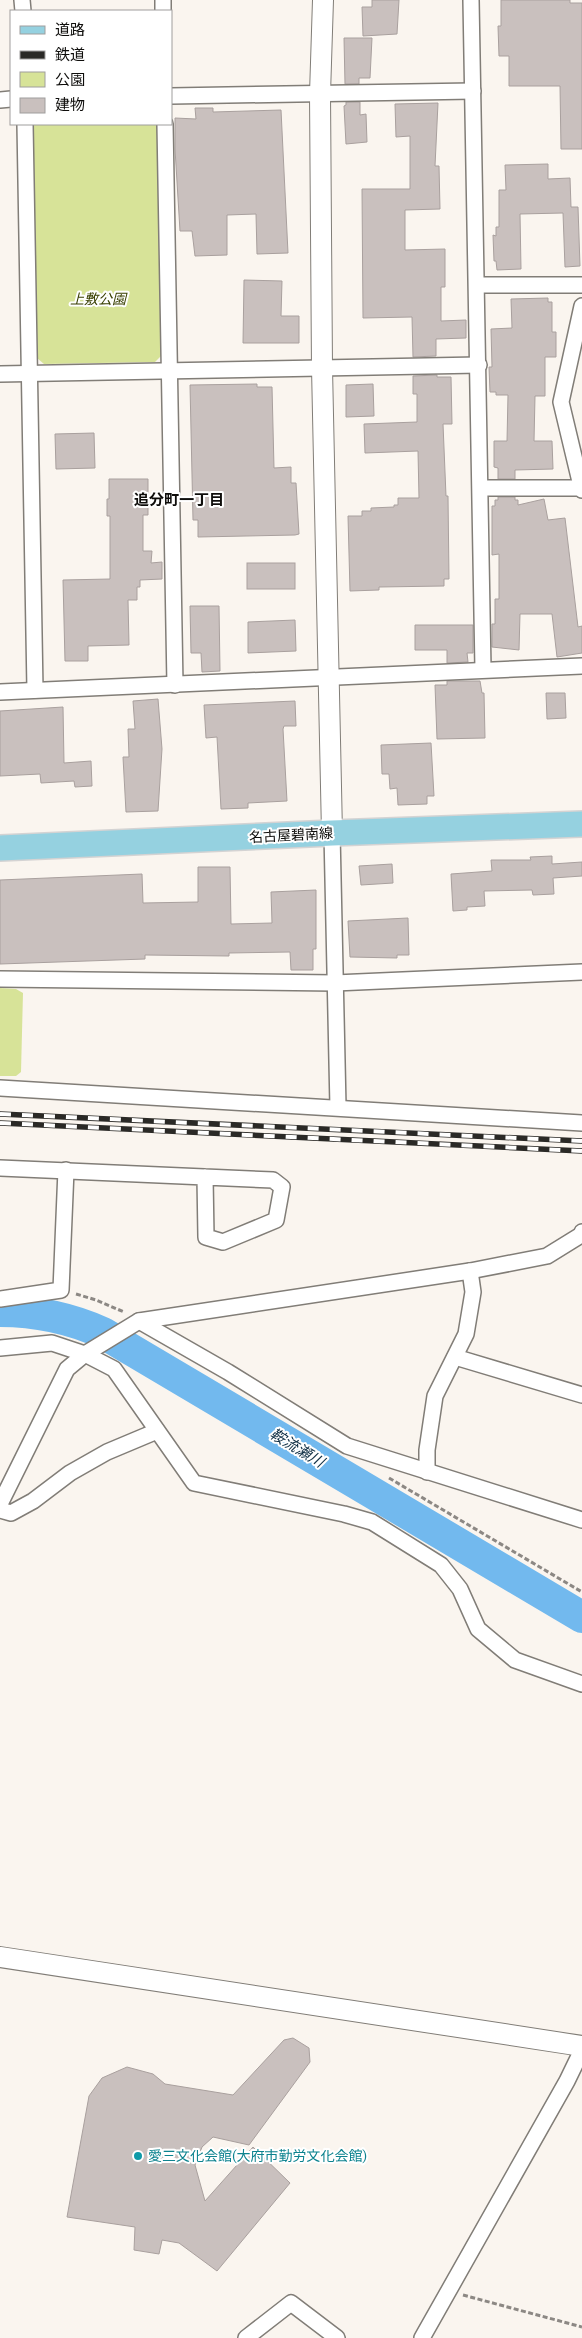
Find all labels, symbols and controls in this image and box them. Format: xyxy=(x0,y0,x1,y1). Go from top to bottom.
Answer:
legend xyxy=(10,10,172,125)
text: 道路 xyxy=(55,20,85,39)
text: 鉄道 xyxy=(55,45,85,64)
text: 公園 xyxy=(55,70,85,89)
text: 建物 xyxy=(55,95,85,114)
park label: 上敷公園 xyxy=(70,290,128,308)
district label: 追分町一丁目 xyxy=(134,490,224,509)
street label: 名古屋碧南線 xyxy=(249,824,333,846)
water label: 鞍流瀬川 xyxy=(267,1424,330,1472)
place label: 愛三文化会館(大府市勤労文化会館) xyxy=(148,2147,367,2165)
marker: 愛三文化会館(大府市勤労文化会館) xyxy=(132,2150,144,2162)

